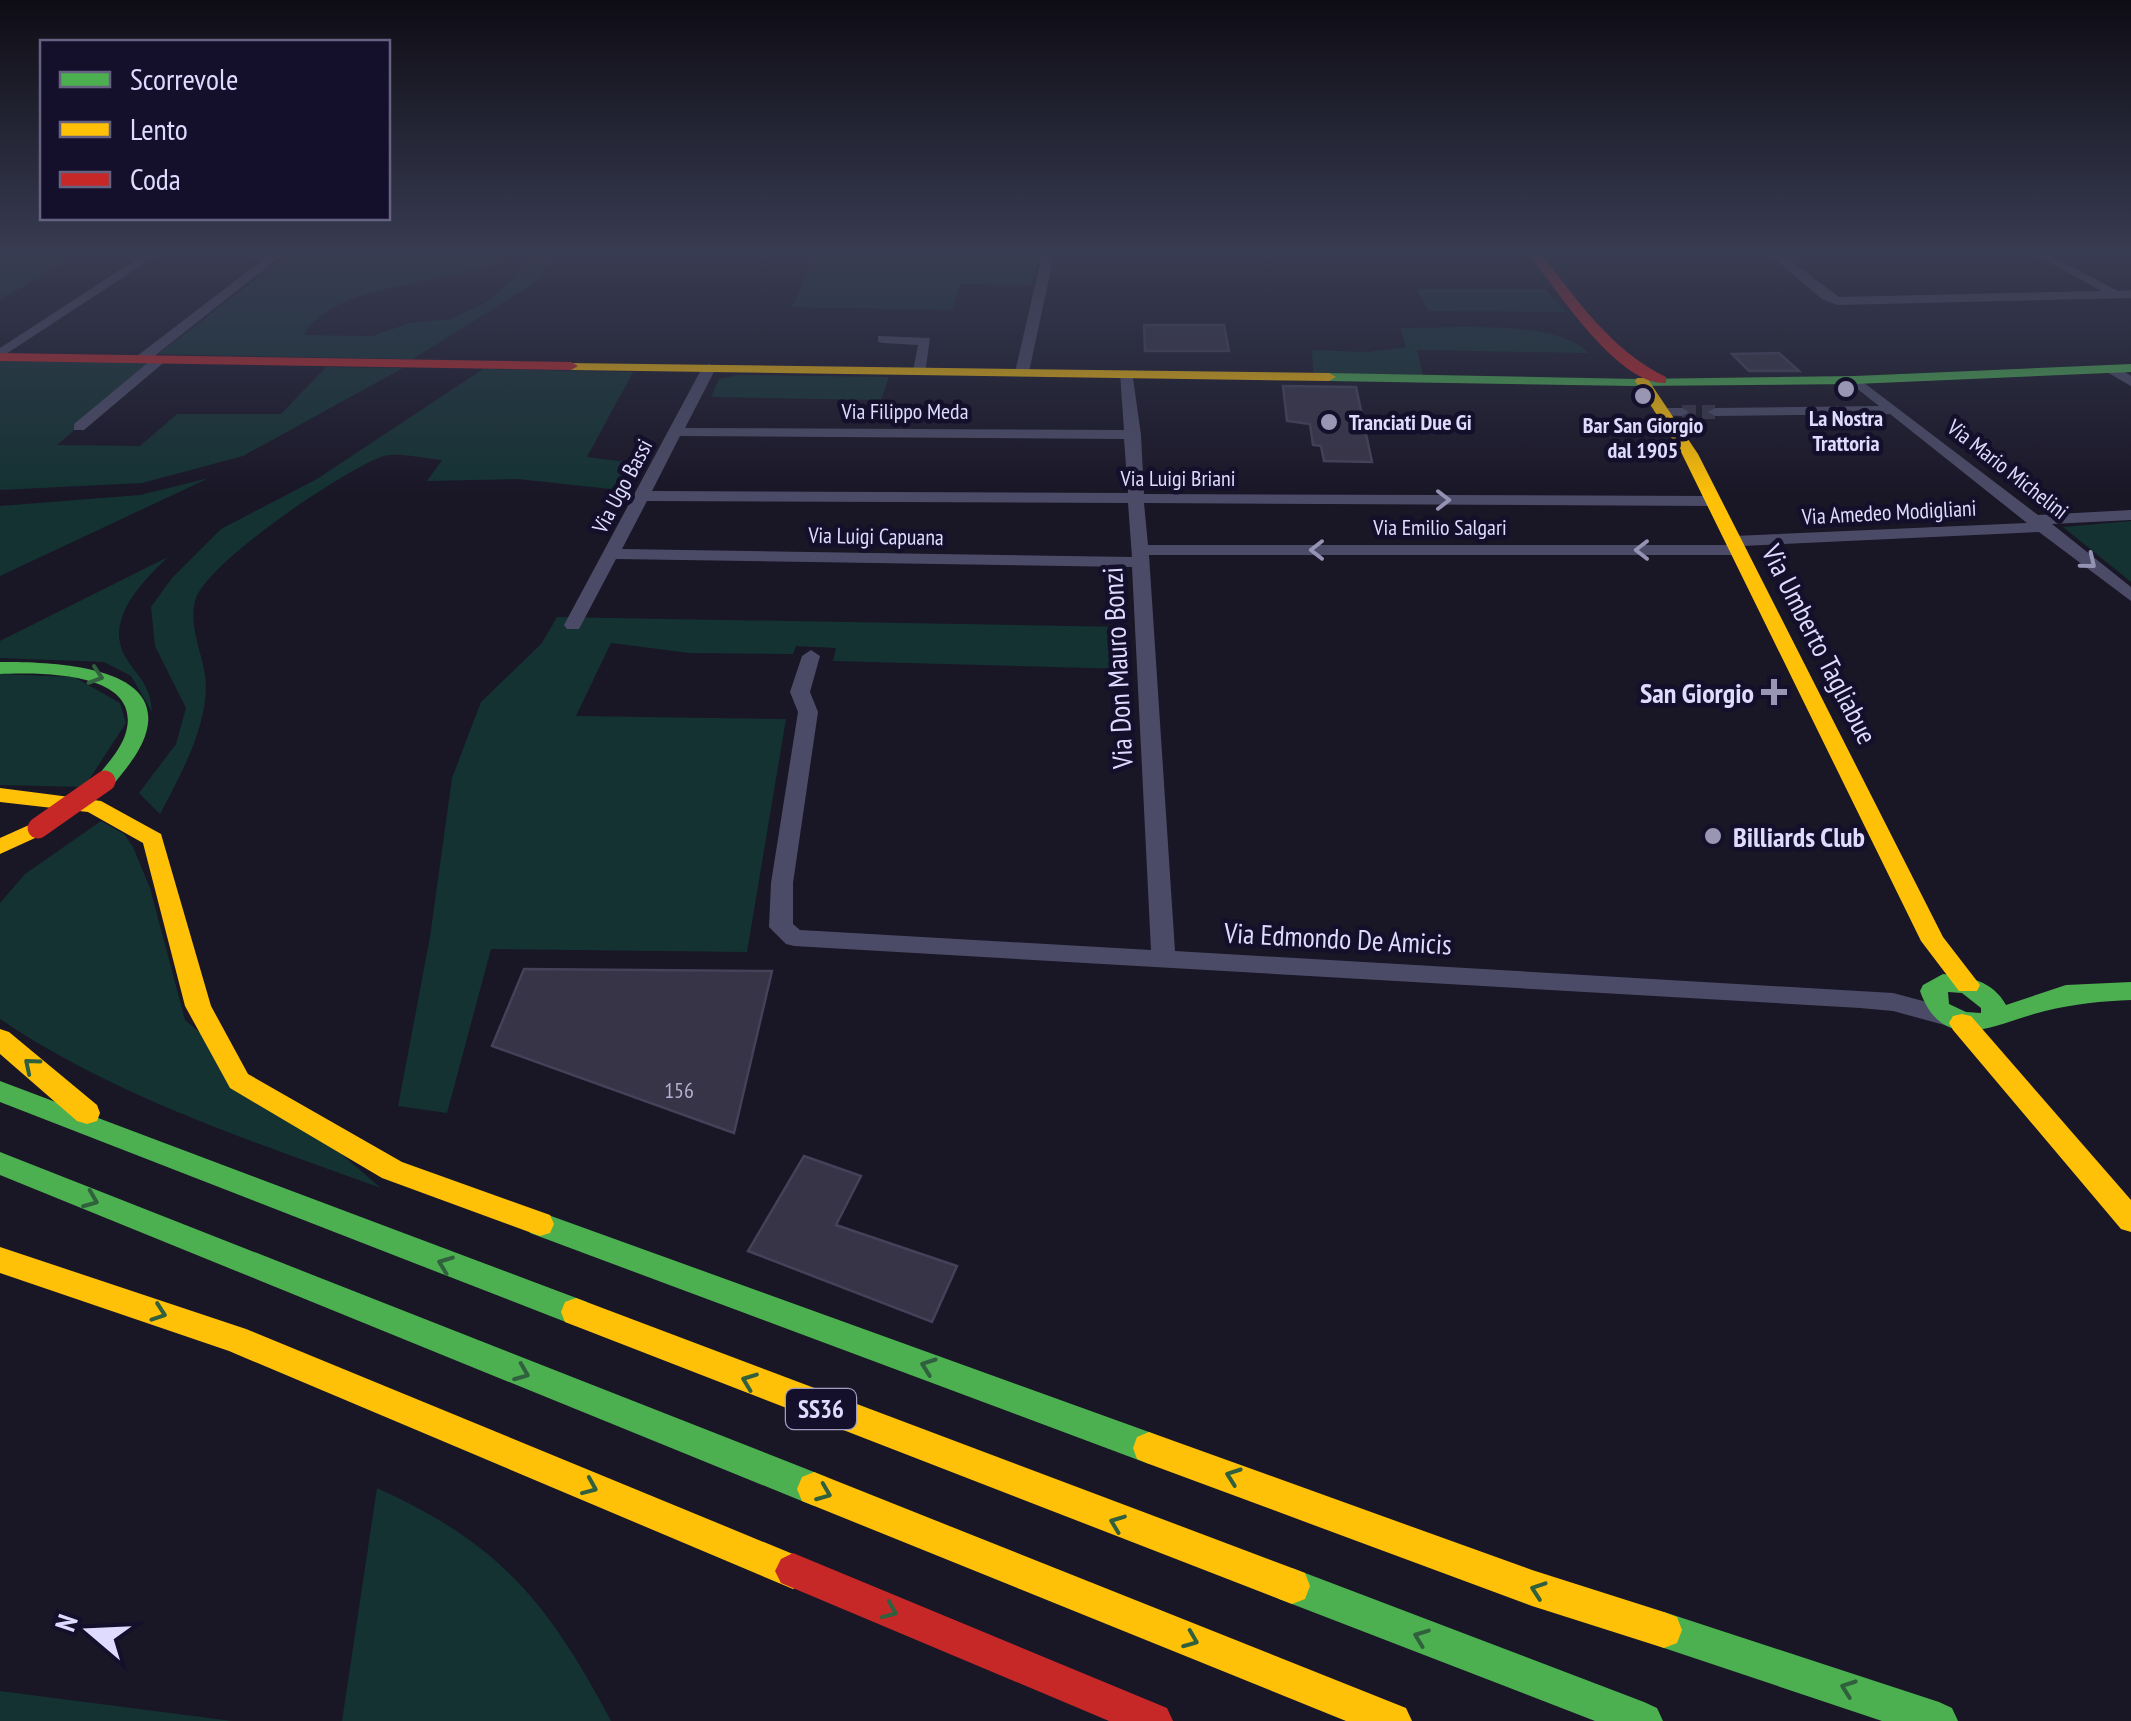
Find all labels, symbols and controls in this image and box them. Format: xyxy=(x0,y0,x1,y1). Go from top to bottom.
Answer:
legend xyxy=(40,40,390,220)
text: Scorrevole xyxy=(130,59,238,98)
text: Lento xyxy=(130,109,188,148)
text: Coda xyxy=(130,159,181,198)
marker: La Nostra Trattoria xyxy=(1835,378,1857,400)
marker: Bar San Giorgio dal 1905 xyxy=(1632,385,1654,407)
street label: Via Filippo Meda xyxy=(841,397,968,425)
place label: La Nostra Trattoria xyxy=(1809,404,1883,457)
place label: Tranciati Due Gi xyxy=(1349,408,1472,436)
marker: Tranciati Due Gi xyxy=(1318,411,1340,433)
place label: Bar San Giorgio dal 1905 xyxy=(1583,411,1703,464)
street label: Via Mario Michelini xyxy=(1941,412,2074,525)
street label: Via Ugo Bassi xyxy=(585,434,658,539)
street label: Via Luigi Briani xyxy=(1120,464,1235,492)
one-way arrow xyxy=(1436,489,1452,511)
street label: Via Amedeo Modigliani xyxy=(1800,493,1977,531)
street label: Via Emilio Salgari xyxy=(1372,513,1507,541)
street label: Via Luigi Capuana xyxy=(807,521,944,551)
street label: Via Umberto Tagliabue xyxy=(1753,537,1886,750)
one-way arrow xyxy=(1308,539,1324,561)
one-way arrow xyxy=(1633,539,1648,561)
one-way arrow xyxy=(2077,550,2095,568)
street label: Via Don Mauro Bonzi xyxy=(1093,566,1141,771)
one-way arrow xyxy=(87,665,104,685)
place label: San Giorgio xyxy=(1640,674,1754,711)
marker: San Giorgio xyxy=(1763,681,1785,703)
place label: Billiards Club xyxy=(1733,818,1865,855)
marker: Billiards Club xyxy=(1702,825,1724,847)
street label: Via Edmondo De Amicis xyxy=(1222,914,1453,962)
one-way arrow xyxy=(24,1058,42,1076)
house number: 156 xyxy=(664,1076,694,1104)
one-way arrow xyxy=(81,1188,98,1208)
one-way arrow xyxy=(438,1255,455,1276)
one-way arrow xyxy=(149,1302,166,1322)
one-way arrow xyxy=(920,1357,937,1378)
one-way arrow xyxy=(512,1361,530,1381)
one-way arrow xyxy=(741,1372,758,1392)
road number: SS36 xyxy=(786,1389,856,1429)
one-way arrow xyxy=(1226,1467,1243,1488)
one-way arrow xyxy=(580,1475,598,1495)
one-way arrow xyxy=(814,1482,832,1502)
one-way arrow xyxy=(1110,1514,1127,1534)
north arrow xyxy=(40,1581,140,1681)
one-way arrow xyxy=(1530,1581,1547,1602)
one-way arrow xyxy=(880,1600,898,1620)
text: N xyxy=(46,1610,86,1636)
one-way arrow xyxy=(1414,1628,1431,1649)
one-way arrow xyxy=(1181,1629,1198,1649)
one-way arrow xyxy=(1840,1679,1857,1700)

